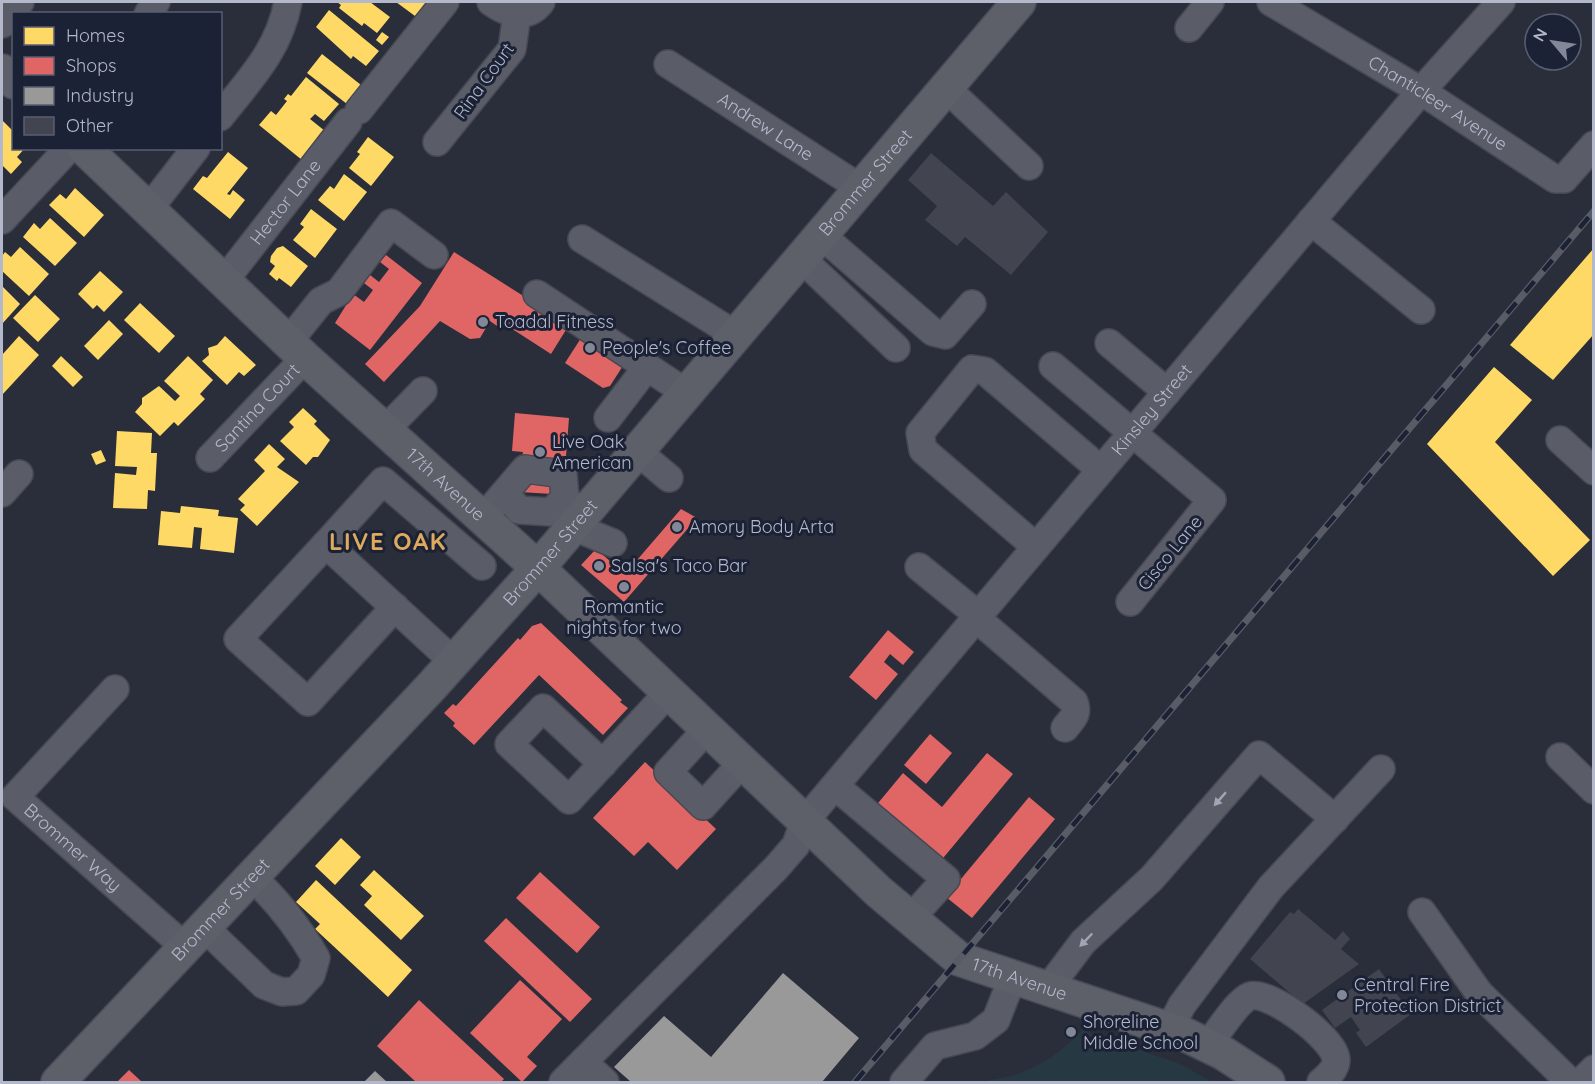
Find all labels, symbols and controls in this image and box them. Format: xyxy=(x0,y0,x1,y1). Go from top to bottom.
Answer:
legend xyxy=(12,12,222,150)
north arrow xyxy=(1523,12,1583,72)
text: Homes xyxy=(66,24,125,47)
text: N xyxy=(1528,25,1551,45)
street label: Rina Court xyxy=(448,38,519,123)
street label: Chanticleer Avenue xyxy=(1364,50,1512,156)
text: Shops xyxy=(66,54,117,77)
text: Industry xyxy=(66,84,134,107)
street label: Andrew Lane xyxy=(714,87,818,166)
text: Other xyxy=(66,114,113,137)
street label: Brommer Street xyxy=(813,124,917,241)
street label: Hector Lane xyxy=(245,154,326,249)
place label: Toadal Fitness xyxy=(495,310,614,333)
marker: Toadal Fitness xyxy=(476,315,490,329)
place label: People's Coffee xyxy=(602,336,731,359)
marker: People's Coffee xyxy=(583,341,597,355)
street label: Santina Court xyxy=(210,359,305,457)
street label: Kinsley Street xyxy=(1106,359,1197,460)
place label: Live Oak American xyxy=(552,430,632,474)
street label: 17th Avenue xyxy=(401,443,490,526)
marker: Live Oak American xyxy=(533,445,547,459)
street label: Brommer Street xyxy=(498,494,602,610)
street label: Cisco Lane xyxy=(1132,510,1207,595)
place label: Amory Body Arta xyxy=(689,515,834,538)
marker: Amory Body Arta xyxy=(670,520,684,534)
district label: LIVE OAK xyxy=(329,526,447,556)
place label: Salsa's Taco Bar xyxy=(611,554,747,577)
marker: Salsa's Taco Bar xyxy=(592,559,606,573)
marker: Romantic nights for two xyxy=(617,580,631,594)
place label: Romantic nights for two xyxy=(566,595,682,639)
one-way arrow xyxy=(1214,791,1227,806)
street label: Brommer Way xyxy=(19,798,126,897)
street label: Brommer Street xyxy=(166,853,274,966)
one-way arrow xyxy=(1079,932,1093,947)
street label: 17th Avenue xyxy=(969,952,1070,1005)
place label: Central Fire Protection District xyxy=(1354,973,1501,1017)
marker: Central Fire Protection District xyxy=(1335,988,1349,1002)
place label: Shoreline Middle School xyxy=(1083,1010,1198,1054)
marker: Shoreline Middle School xyxy=(1064,1025,1078,1039)

